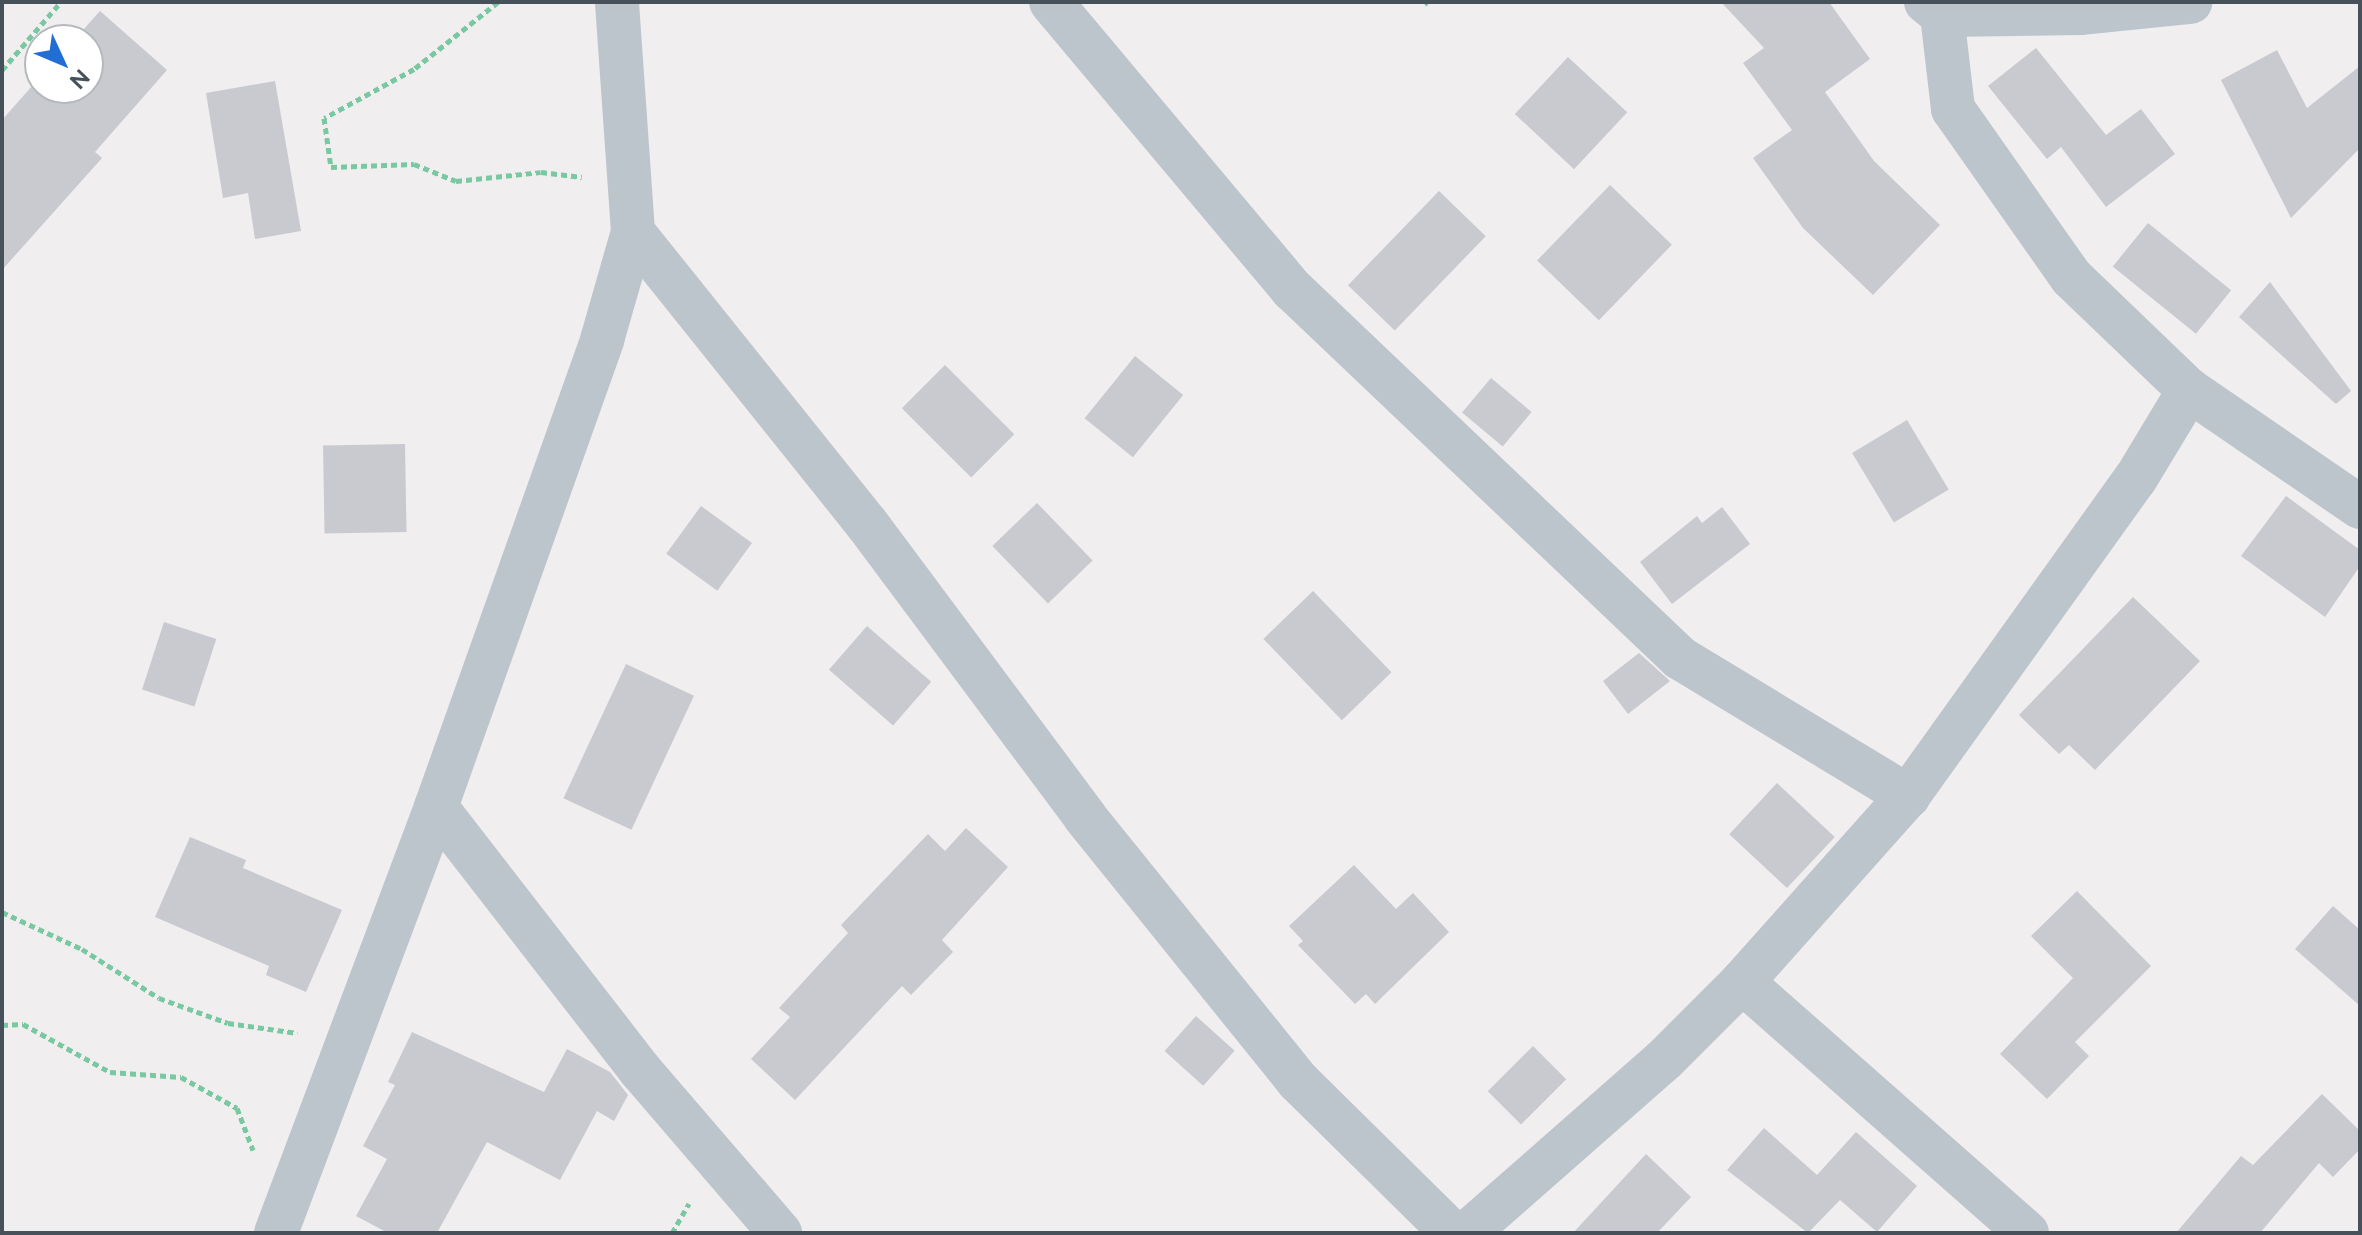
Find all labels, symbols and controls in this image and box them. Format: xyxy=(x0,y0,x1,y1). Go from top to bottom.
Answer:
north arrow xyxy=(24,24,104,104)
text: N xyxy=(65,64,95,94)

